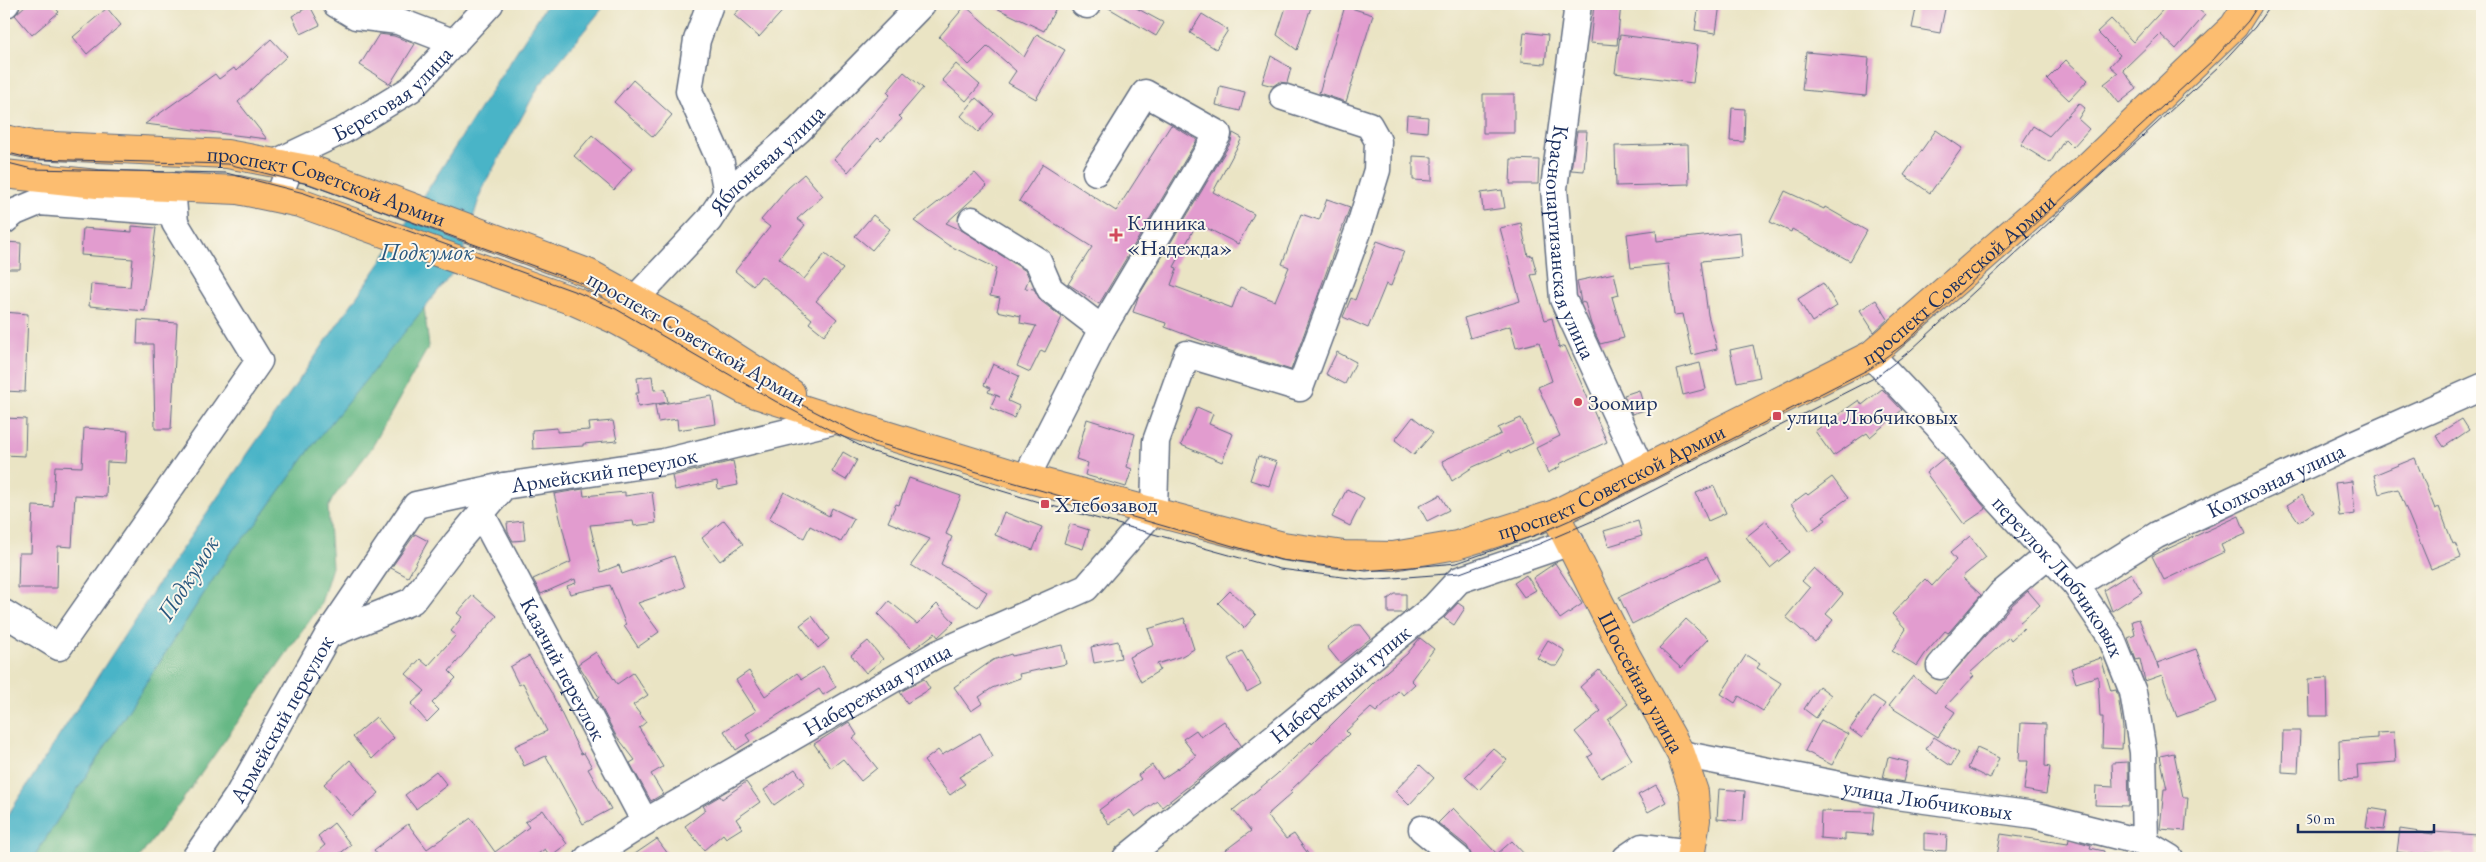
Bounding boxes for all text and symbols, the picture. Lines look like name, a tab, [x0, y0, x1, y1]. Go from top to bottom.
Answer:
street label: Береговая улица	[328, 40, 459, 148]
street label: Яблоневая улица	[702, 98, 831, 222]
street label: Краснопартизанская улица	[1539, 123, 1603, 364]
street label: проспект Советской Армии	[206, 139, 450, 234]
street label: проспект Советской Армии	[1857, 187, 2062, 372]
place label: Клиника «Надежда»	[1127, 208, 1232, 262]
marker: Клиника «Надежда»	[1109, 228, 1123, 242]
water label: Подкумок	[379, 236, 475, 267]
street label: проспект Советской Армии	[582, 264, 812, 413]
place label: Зоомир	[1588, 388, 1658, 417]
marker: Зоомир	[1572, 396, 1584, 408]
place label: улица Любчиковых	[1787, 402, 1959, 431]
marker: улица Любчиковых	[1771, 410, 1783, 422]
street label: проспект Советской Армии	[1494, 417, 1730, 546]
street label: Колхозная улица	[2202, 436, 2350, 525]
street label: Армейский переулок	[508, 440, 700, 500]
street label: переулок Любчиковых	[1986, 489, 2132, 662]
place label: Хлебозавод	[1054, 490, 1158, 519]
marker: Хлебозавод	[1039, 498, 1051, 510]
water label: Подкумок	[149, 529, 226, 627]
street label: Казачий переулок	[513, 592, 613, 746]
street label: Шоссейная улица	[1591, 606, 1692, 758]
street label: Набережный тупик	[1264, 618, 1417, 750]
street label: Армейский переулок	[222, 629, 340, 809]
street label: Набережная улица	[798, 635, 956, 743]
street label: улица Любчиковых	[1841, 772, 2015, 827]
scale bar	[2298, 802, 2435, 834]
text: 50 m	[2306, 809, 2335, 828]

